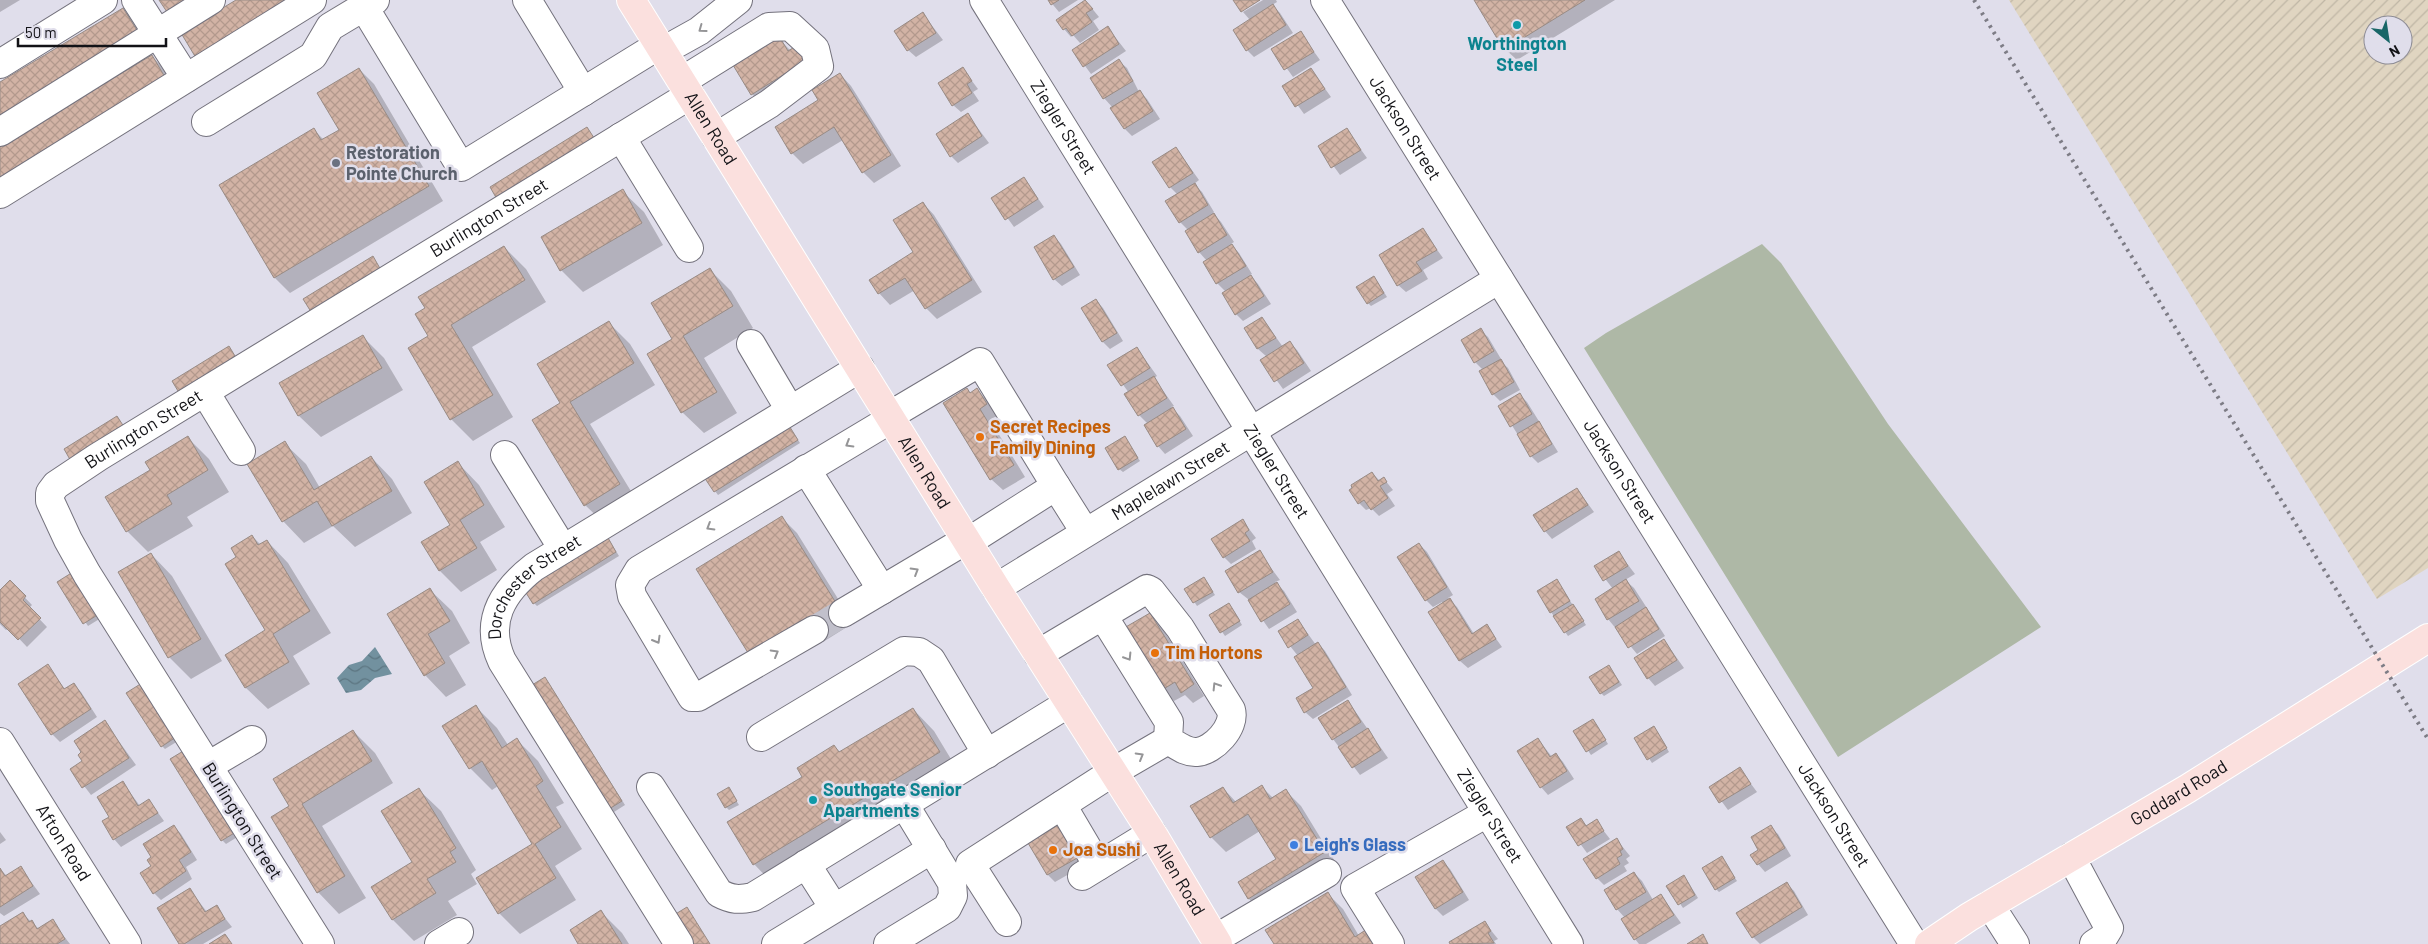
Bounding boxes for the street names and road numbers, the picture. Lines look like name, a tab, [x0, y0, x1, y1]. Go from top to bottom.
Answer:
street label: Jackson Street	[1365, 71, 1447, 184]
street label: Ziegler Street	[1026, 76, 1101, 178]
street label: Allen Road	[681, 87, 742, 168]
street label: Burlington Street	[426, 173, 551, 261]
street label: Burlington Street	[80, 384, 206, 473]
street label: Jackson Street	[1579, 415, 1661, 527]
street label: Ziegler Street	[1240, 420, 1315, 522]
street label: Allen Road	[894, 431, 956, 512]
street label: Maplelawn Street	[1107, 435, 1233, 524]
street label: Dorchester Street	[483, 529, 585, 640]
street label: Goddard Road	[2126, 755, 2231, 830]
street label: Burlington Street	[198, 758, 288, 883]
street label: Jackson Street	[1794, 759, 1875, 871]
street label: Ziegler Street	[1453, 764, 1528, 867]
street label: Afton Road	[32, 800, 96, 885]
street label: Allen Road	[1150, 838, 1211, 919]

